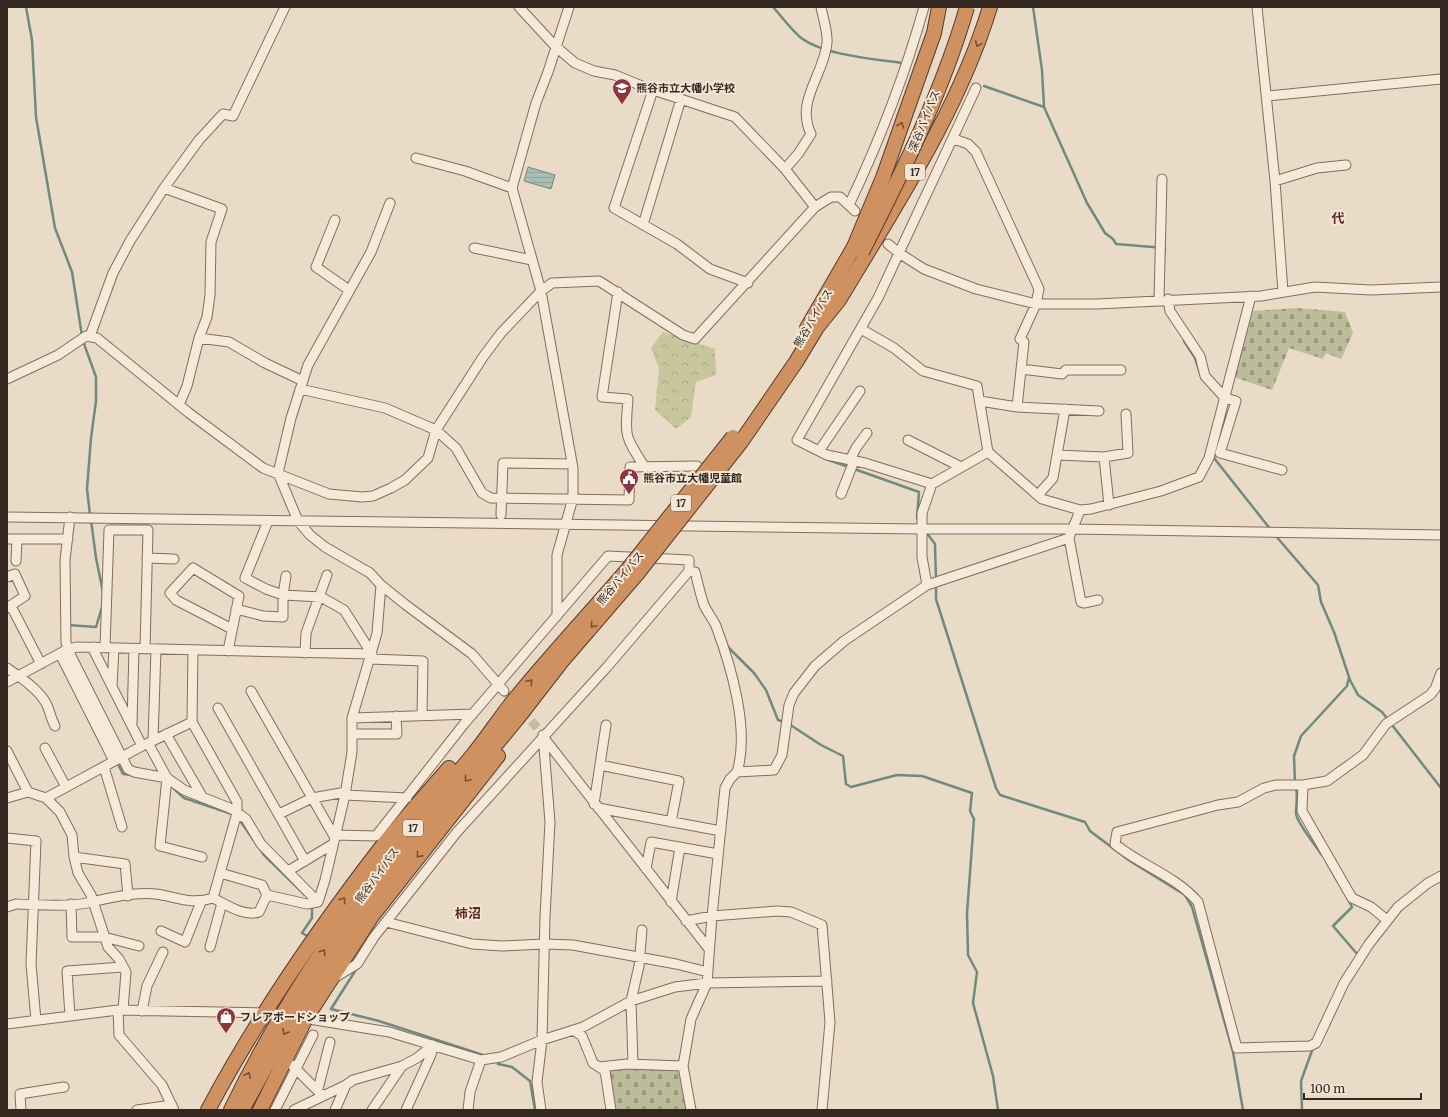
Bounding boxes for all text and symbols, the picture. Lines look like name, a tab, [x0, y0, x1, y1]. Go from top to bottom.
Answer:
one-way arrow	[975, 39, 983, 47]
school or university icon: 熊谷市立大幡小学校	[611, 77, 633, 105]
place label: 熊谷市立大幡小学校	[636, 81, 735, 95]
street label: 深谷バイパス	[905, 88, 943, 154]
one-way arrow	[897, 122, 905, 129]
road number: 17	[905, 164, 925, 180]
district label: 代	[1331, 210, 1345, 227]
street label: 熊谷バイパス	[790, 286, 836, 350]
public building icon: 熊谷市立大幡児童館	[618, 467, 640, 495]
place label: 熊谷市立大幡児童館	[643, 471, 742, 485]
road number: 17	[671, 495, 691, 511]
street label: 熊谷バイパス	[593, 548, 647, 608]
one-way arrow	[591, 620, 598, 627]
one-way arrow	[525, 679, 532, 687]
one-way arrow	[464, 775, 471, 782]
road number: 17	[403, 820, 423, 836]
street label: 熊谷バイパス	[352, 844, 402, 906]
one-way arrow	[417, 851, 424, 858]
one-way arrow	[338, 897, 346, 904]
district label: 柿沼	[455, 905, 481, 922]
one-way arrow	[318, 949, 326, 956]
shop icon: フレアボードショップ	[215, 1006, 237, 1034]
place label: フレアボードショップ	[240, 1010, 350, 1024]
one-way arrow	[282, 1028, 289, 1035]
one-way arrow	[244, 1072, 251, 1079]
scale bar	[1304, 1075, 1421, 1101]
text: 100 m	[1310, 1081, 1345, 1096]

